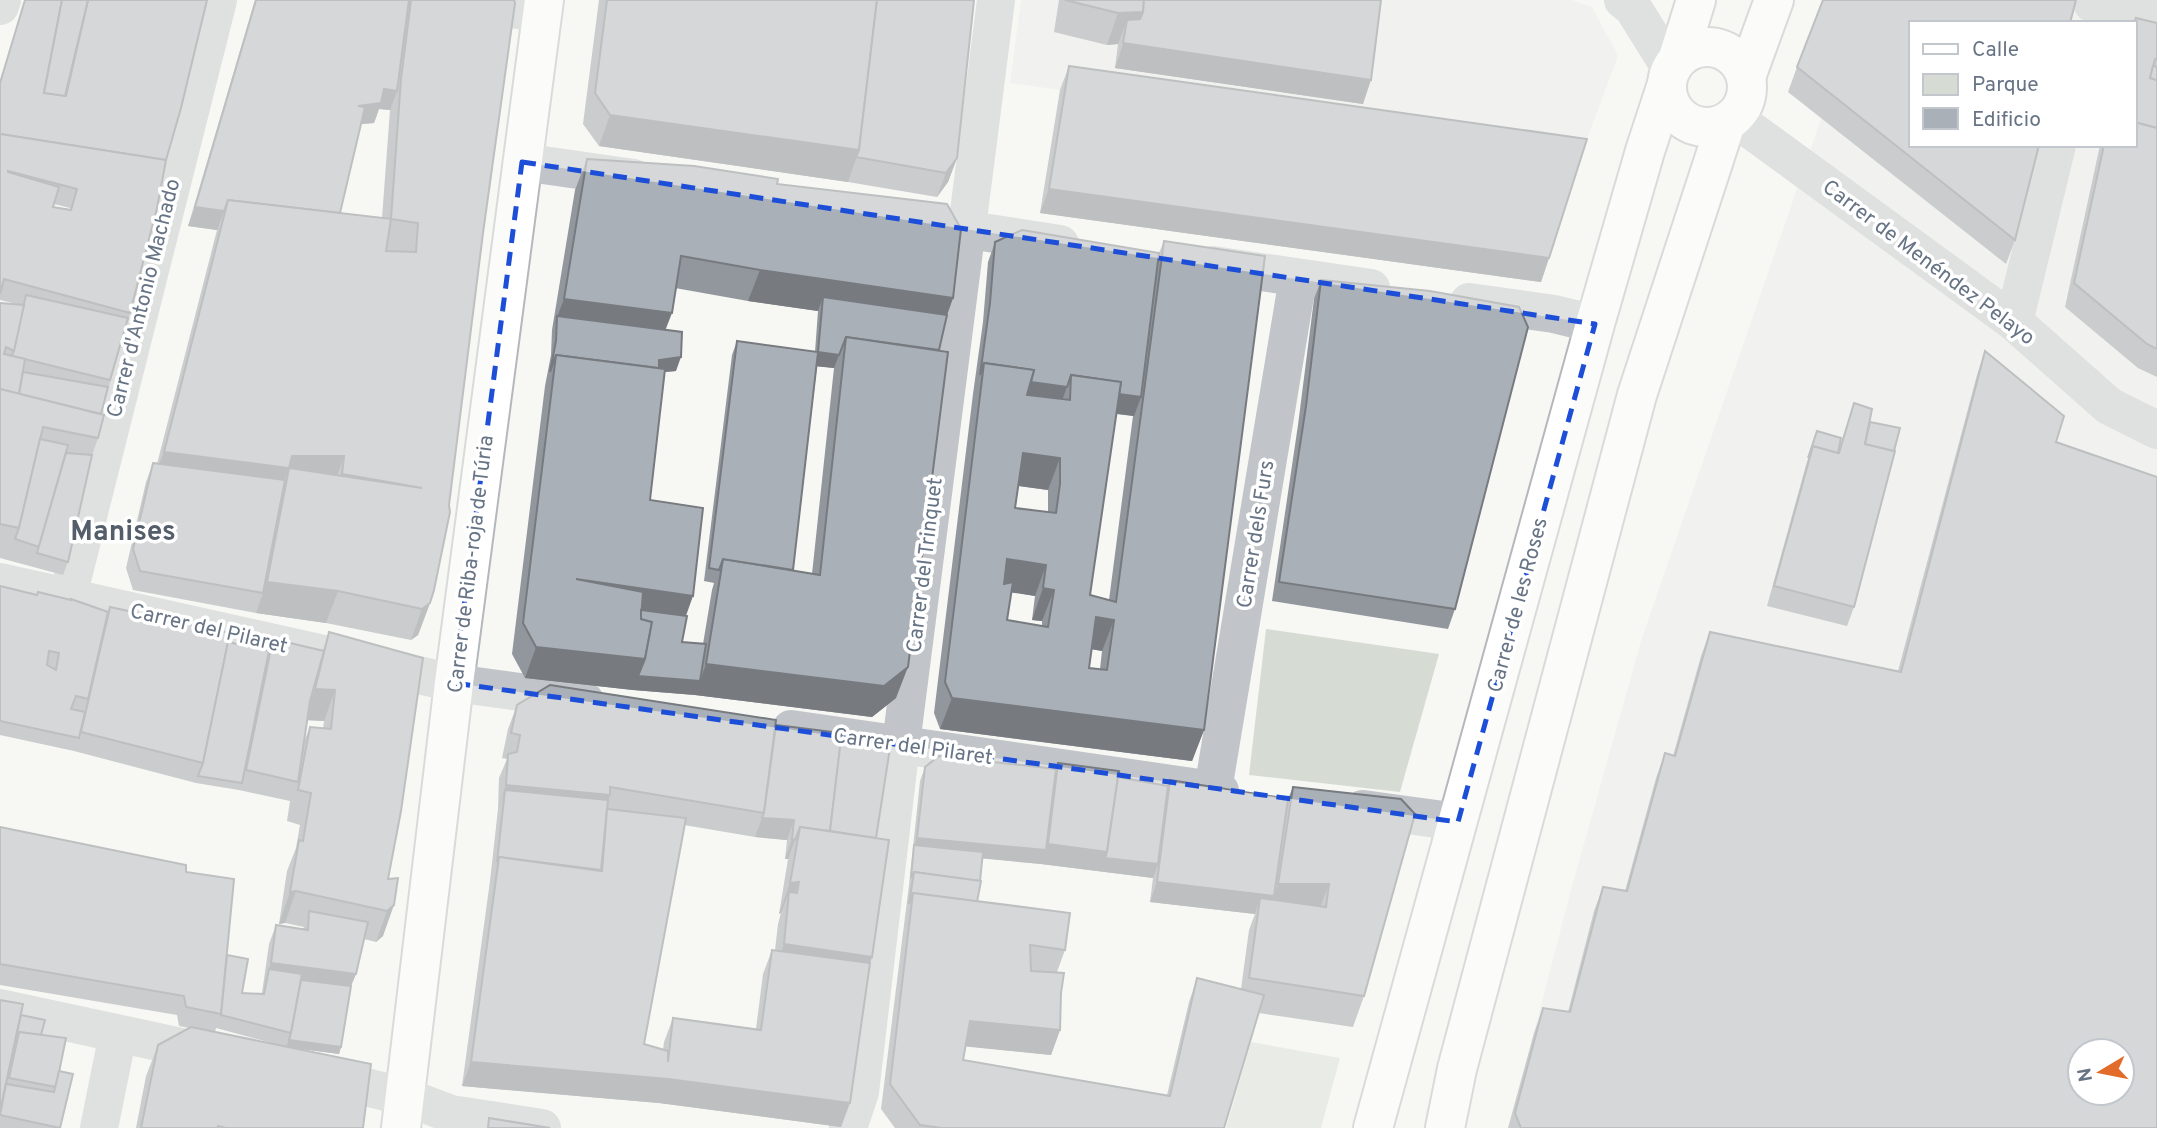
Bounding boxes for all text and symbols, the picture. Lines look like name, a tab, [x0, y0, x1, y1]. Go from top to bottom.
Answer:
legend	[1909, 21, 2136, 147]
text: Calle	[1972, 37, 2019, 64]
text: Parque	[1972, 72, 2039, 99]
text: Edificio	[1972, 107, 2041, 134]
street label: Carrer de Menéndez Pelayo	[1816, 174, 2040, 352]
street label: Carrer d'Antonio Machado	[102, 176, 187, 421]
street label: Carrer de Riba-roja de Túria	[442, 434, 501, 695]
street label: Carrer dels Furs	[1231, 458, 1282, 610]
street label: Carrer del Trinquet	[901, 476, 950, 654]
district label: Manises	[70, 515, 176, 551]
street label: Carrer de les Roses	[1482, 515, 1555, 696]
street label: Carrer del Pilaret	[127, 598, 290, 661]
street label: Carrer del Pilaret	[831, 723, 994, 772]
north arrow	[2066, 1037, 2136, 1107]
text: N	[2073, 1066, 2099, 1083]

